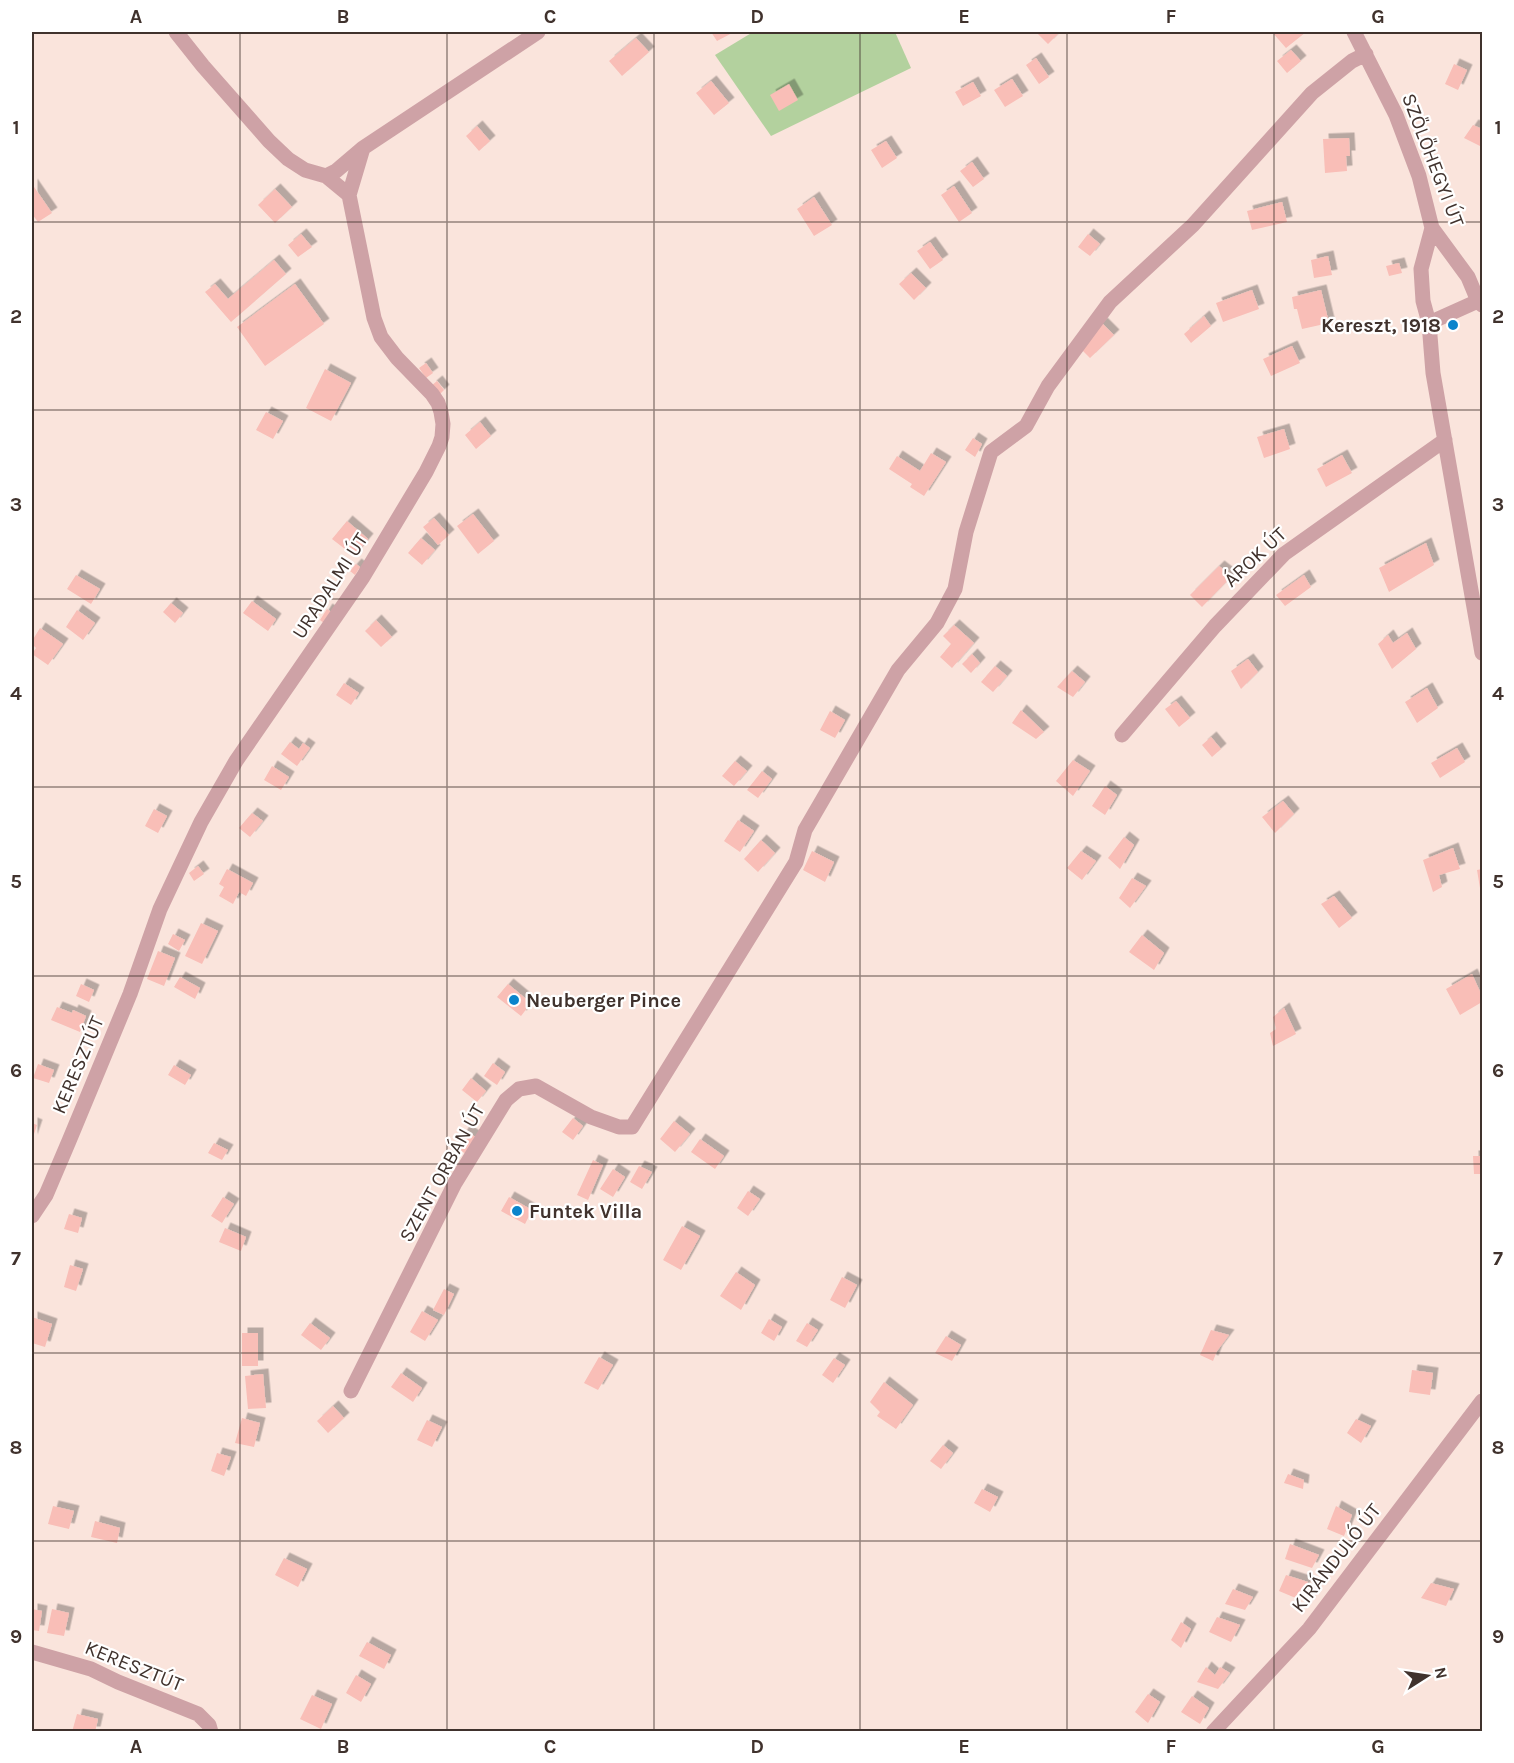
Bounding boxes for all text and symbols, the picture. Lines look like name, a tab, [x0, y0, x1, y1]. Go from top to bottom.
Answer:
text: A	[130, 5, 143, 28]
text: B	[337, 5, 349, 28]
text: C	[544, 5, 556, 28]
text: D	[750, 5, 764, 28]
text: E	[958, 5, 970, 28]
text: F	[1166, 5, 1177, 28]
text: G	[1371, 5, 1385, 28]
street label: SZŐLŐHEGYI ÚT	[1397, 90, 1470, 230]
text: 1	[12, 116, 20, 139]
text: 1	[1494, 116, 1502, 139]
text: 2	[10, 305, 22, 328]
text: 2	[1492, 305, 1504, 328]
place label: Kereszt, 1918	[1321, 314, 1441, 337]
marker: Kereszt, 1918	[1446, 318, 1460, 332]
text: 3	[10, 493, 22, 516]
text: 3	[1492, 493, 1504, 516]
street label: ÁROK ÚT	[1218, 522, 1291, 592]
street label: URADALMI ÚT	[287, 528, 373, 643]
text: 4	[10, 682, 22, 705]
text: 4	[1492, 682, 1504, 705]
text: 5	[10, 870, 22, 893]
text: 5	[1492, 870, 1504, 893]
place label: Neuberger Pince	[526, 989, 681, 1012]
marker: Neuberger Pince	[507, 993, 521, 1007]
street label: KERESZTÚT	[46, 1012, 109, 1117]
text: 6	[10, 1059, 22, 1082]
text: 6	[1492, 1059, 1504, 1082]
street label: SZENT ORBÁN ÚT	[394, 1100, 489, 1246]
place label: Funtek Villa	[529, 1200, 642, 1223]
marker: Funtek Villa	[510, 1204, 524, 1218]
text: 7	[11, 1247, 21, 1270]
text: 7	[1493, 1247, 1503, 1270]
text: 8	[10, 1436, 22, 1459]
text: 8	[1492, 1436, 1504, 1459]
street label: KIRÁNDULÓ ÚT	[1286, 1498, 1386, 1617]
text: 9	[10, 1625, 22, 1648]
text: 9	[1492, 1625, 1504, 1648]
street label: KERESZTÚT	[82, 1635, 187, 1696]
north arrow	[1397, 1646, 1457, 1706]
text: N	[1431, 1665, 1452, 1681]
text: A	[130, 1735, 143, 1758]
text: B	[337, 1735, 349, 1758]
text: C	[544, 1735, 556, 1758]
text: D	[750, 1735, 764, 1758]
text: E	[958, 1735, 970, 1758]
text: F	[1166, 1735, 1177, 1758]
text: G	[1371, 1735, 1385, 1758]

